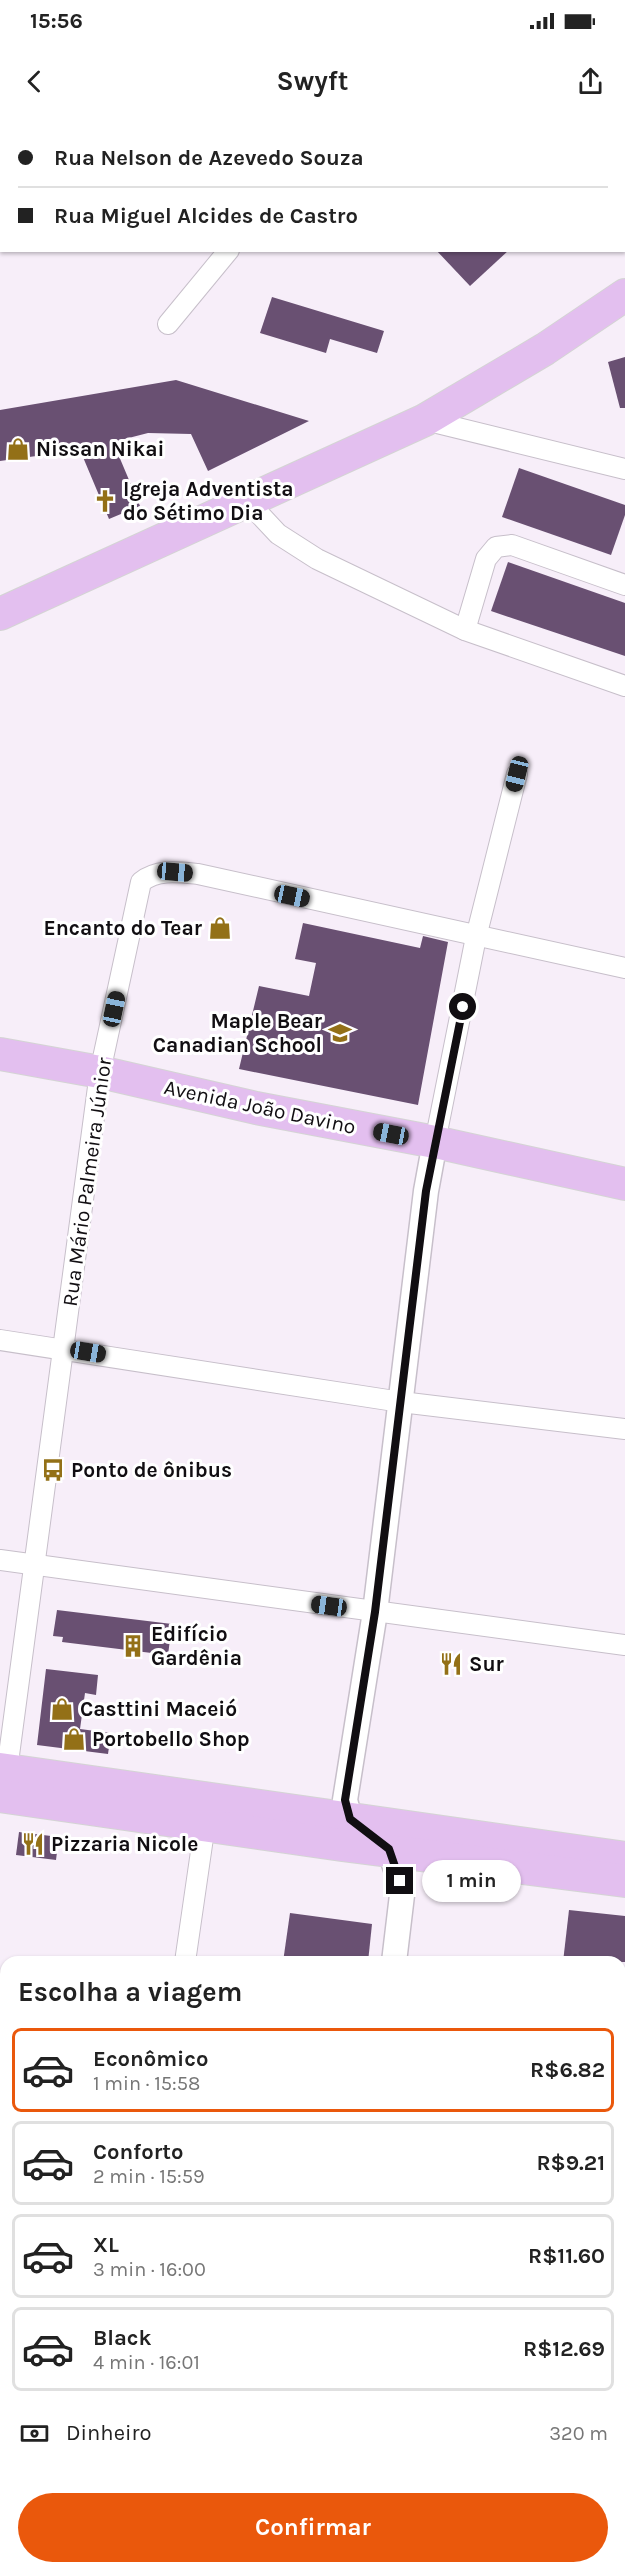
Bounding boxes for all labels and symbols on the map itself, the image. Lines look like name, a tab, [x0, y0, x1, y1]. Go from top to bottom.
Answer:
shop icon: Nissan Nikai	[5, 436, 31, 462]
place label: Nissan Nikai	[36, 437, 164, 461]
place label: Igreja Adventista do Sétimo Dia	[123, 477, 294, 525]
church icon: Igreja Adventista do Sétimo Dia	[92, 488, 118, 514]
car	[504, 754, 530, 794]
car	[156, 861, 194, 883]
car	[273, 883, 311, 909]
shop icon: Encanto do Tear	[207, 915, 233, 941]
place label: Encanto do Tear	[43, 916, 203, 940]
car	[101, 990, 127, 1028]
route start	[449, 993, 476, 1020]
place label: Maple Bear Canadian School	[153, 1009, 323, 1057]
school or university icon: Maple Bear Canadian School	[327, 1020, 353, 1046]
street label: Rua Mário Palmeira Júnior	[58, 1056, 116, 1308]
street label: Avenida João Davino	[162, 1075, 358, 1139]
car	[372, 1122, 410, 1146]
car	[69, 1340, 107, 1364]
bus stop icon: Ponto de ônibus	[40, 1457, 66, 1483]
place label: Ponto de ônibus	[71, 1458, 232, 1482]
car	[310, 1595, 348, 1617]
place label: Edifício Gardênia	[151, 1622, 242, 1670]
building icon: Edifício Gardênia	[120, 1633, 146, 1659]
restaurant icon: Sur	[438, 1651, 464, 1677]
place label: Sur	[469, 1652, 505, 1676]
shop icon: Casttini Maceió	[49, 1696, 75, 1722]
place label: Casttini Maceió	[80, 1697, 237, 1721]
shop icon: Portobello Shop	[61, 1726, 87, 1752]
place label: Portobello Shop	[92, 1727, 250, 1751]
restaurant icon: Pizzaria Nicole	[20, 1831, 46, 1857]
place label: Pizzaria Nicole	[51, 1832, 198, 1856]
callout: 1 min	[421, 1860, 520, 1902]
route end	[386, 1867, 413, 1894]

